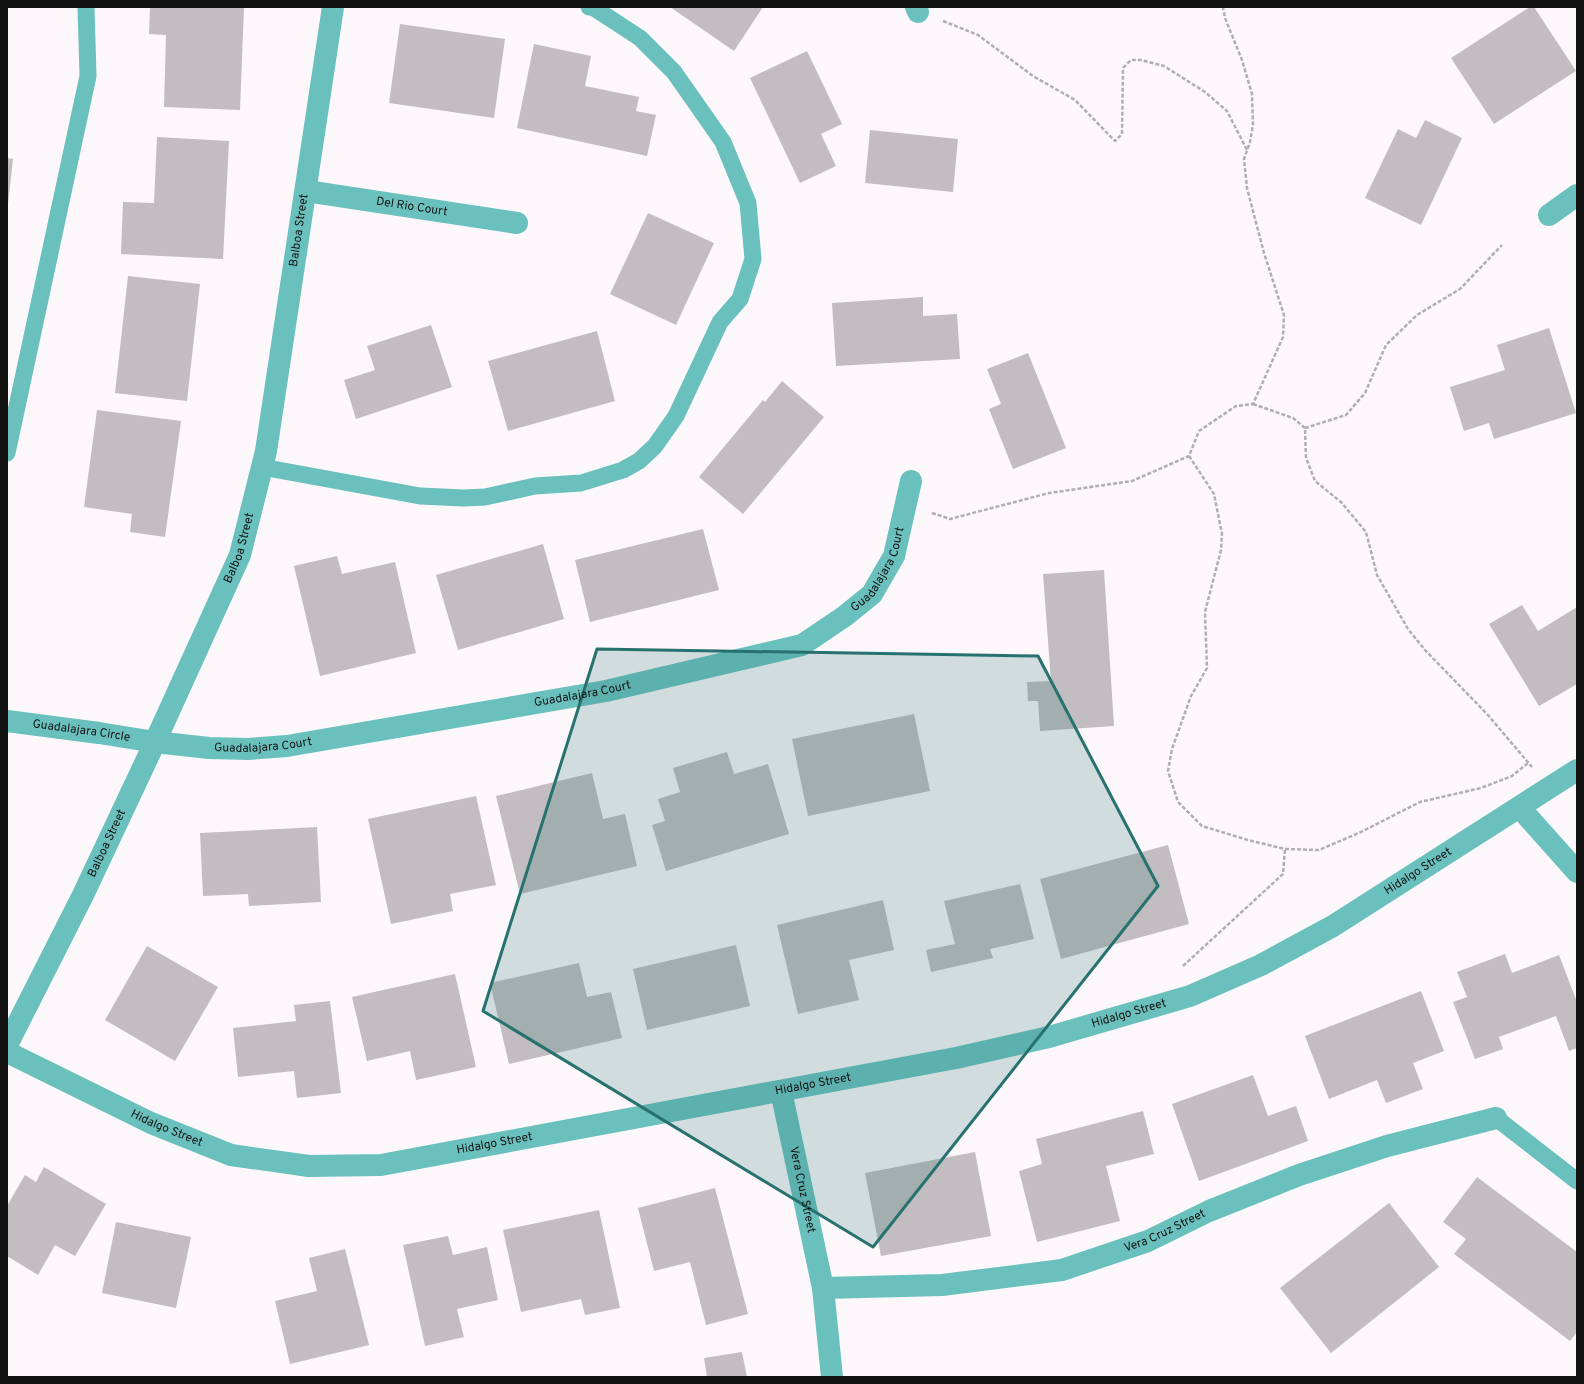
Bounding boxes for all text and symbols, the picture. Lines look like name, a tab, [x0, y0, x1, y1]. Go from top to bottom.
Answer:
street label: Balboa Street	[286, 193, 313, 268]
street label: Del Rio Court	[375, 194, 449, 220]
street label: Balboa Street	[220, 511, 258, 586]
street label: Guadalajara Court	[848, 525, 908, 616]
street label: Guadalajara Court	[533, 677, 633, 711]
street label: Guadalajara Circle	[32, 716, 131, 746]
street label: Guadalajara Court	[214, 734, 313, 757]
street label: Balboa Street	[84, 807, 130, 880]
street label: Hidalgo Street	[1381, 844, 1455, 899]
street label: Hidalgo Street	[1090, 995, 1168, 1032]
street label: Hidalgo Street	[774, 1070, 852, 1100]
street label: Hidalgo Street	[128, 1106, 205, 1151]
street label: Hidalgo Street	[455, 1129, 534, 1159]
street label: Vera Cruz Street	[785, 1145, 819, 1234]
street label: Vera Cruz Street	[1122, 1206, 1208, 1256]

